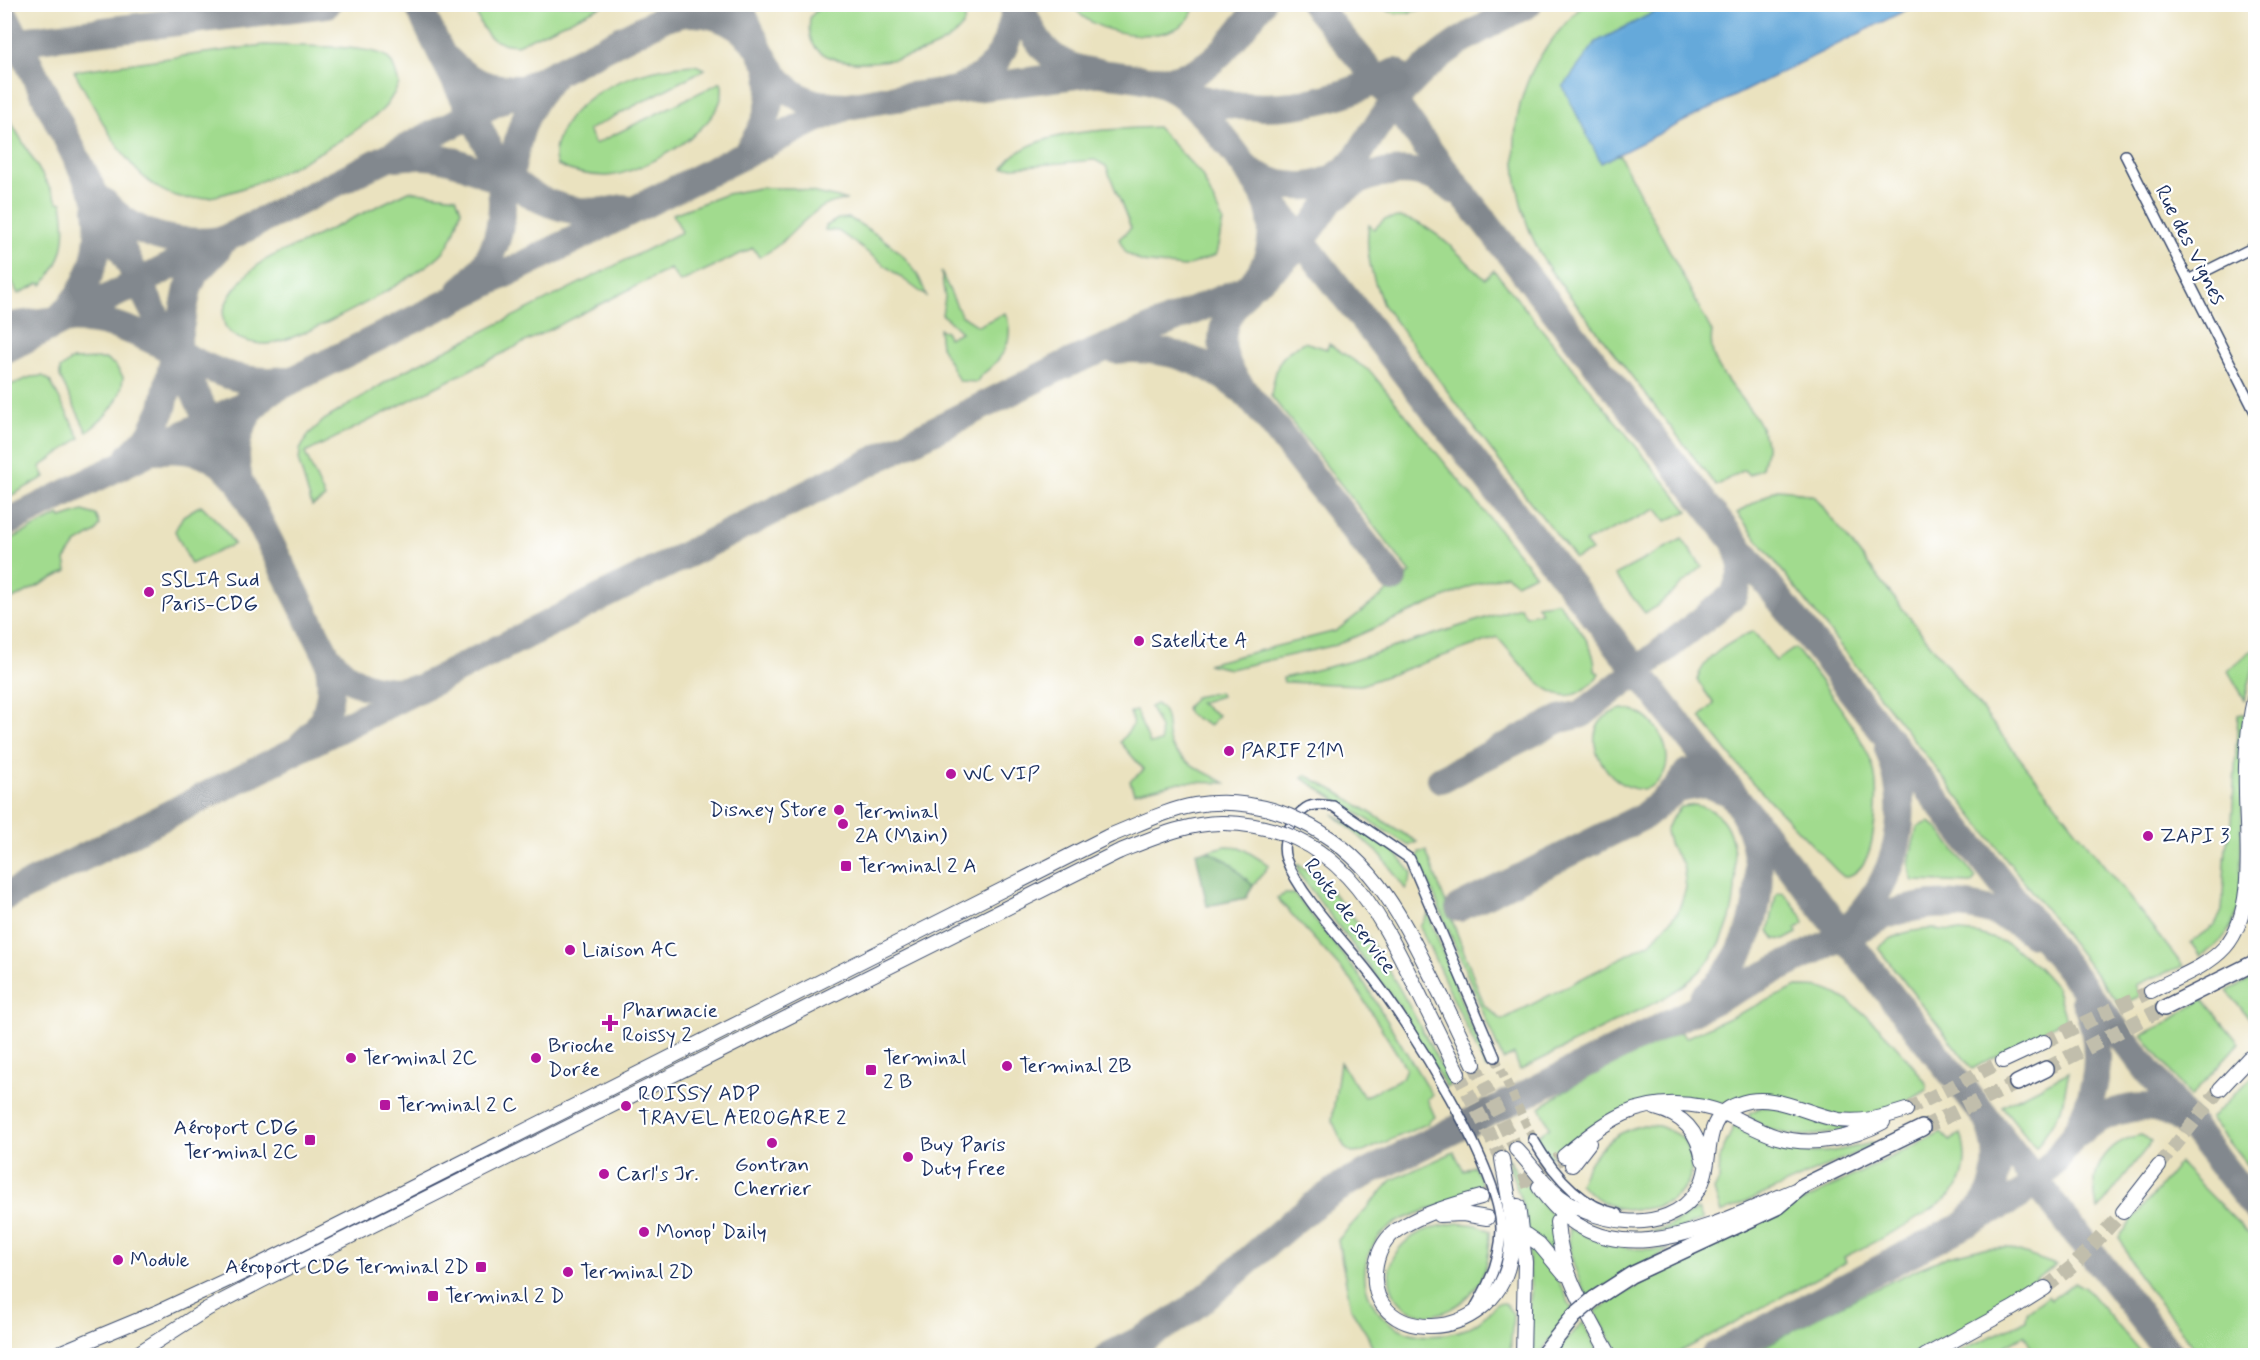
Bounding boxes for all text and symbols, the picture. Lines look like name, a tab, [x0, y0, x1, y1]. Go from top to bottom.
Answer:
street label: Rue des Vignes	[2148, 180, 2232, 310]
place label: SSLIA Sud Paris-CDG	[161, 566, 260, 618]
marker: SSLIA Sud Paris-CDG	[142, 585, 156, 599]
place label: Satellite A	[1151, 627, 1248, 655]
marker: Satellite A	[1132, 634, 1146, 648]
place label: PARIF 21M	[1241, 737, 1344, 765]
marker: PARIF 21M	[1222, 744, 1236, 758]
place label: WC VIP	[963, 760, 1040, 788]
marker: WC VIP	[944, 767, 958, 781]
place label: Disney Store	[709, 796, 827, 824]
place label: Terminal 2A (Main)	[855, 798, 948, 850]
marker: Disney Store	[832, 803, 846, 817]
marker: Terminal 2A (Main)	[836, 817, 850, 831]
place label: ZAPI 3	[2160, 822, 2230, 850]
marker: ZAPI 3	[2141, 829, 2155, 843]
place label: Terminal 2 A	[858, 852, 977, 880]
street label: Route de service	[1297, 852, 1403, 980]
marker: Terminal 2 A	[839, 859, 853, 873]
place label: Liaison AC	[582, 936, 678, 964]
marker: Liaison AC	[563, 943, 577, 957]
place label: Pharmacie Roissy 2	[622, 997, 718, 1049]
marker: Pharmacie Roissy 2	[603, 1016, 617, 1030]
place label: Brioche Dorée	[548, 1032, 614, 1084]
place label: Terminal 2C	[363, 1044, 477, 1072]
place label: Terminal 2 B	[883, 1044, 966, 1096]
marker: Terminal 2C	[344, 1051, 358, 1065]
marker: Brioche Dorée	[529, 1051, 543, 1065]
place label: Terminal 2B	[1019, 1052, 1132, 1080]
marker: Terminal 2B	[1000, 1059, 1014, 1073]
marker: Terminal 2 B	[864, 1063, 878, 1077]
place label: ROISSY ADP TRAVEL AEROGARE 2	[638, 1080, 846, 1132]
place label: Terminal 2 C	[397, 1091, 517, 1119]
marker: Terminal 2 C	[378, 1098, 392, 1112]
marker: ROISSY ADP TRAVEL AEROGARE 2	[619, 1099, 633, 1113]
place label: Aéroport CDG Terminal 2C	[173, 1114, 298, 1166]
place label: Buy Paris Duty Free	[920, 1131, 1006, 1183]
marker: Aéroport CDG Terminal 2C	[303, 1133, 317, 1147]
marker: Gontran Cherrier	[765, 1136, 779, 1150]
marker: Buy Paris Duty Free	[901, 1150, 915, 1164]
place label: Gontran Cherrier	[733, 1151, 811, 1203]
place label: Carl's Jr.	[616, 1160, 699, 1188]
marker: Carl's Jr.	[597, 1167, 611, 1181]
place label: Monop' Daily	[656, 1218, 767, 1246]
marker: Monop' Daily	[637, 1225, 651, 1239]
place label: Module	[130, 1246, 189, 1274]
marker: Module	[111, 1253, 125, 1267]
place label: Aéroport CDG Terminal 2D	[225, 1253, 469, 1281]
place label: Terminal 2D	[580, 1258, 694, 1286]
marker: Aéroport CDG Terminal 2D	[474, 1260, 488, 1274]
marker: Terminal 2D	[561, 1265, 575, 1279]
place label: Terminal 2 D	[445, 1282, 564, 1310]
marker: Terminal 2 D	[426, 1289, 440, 1303]

